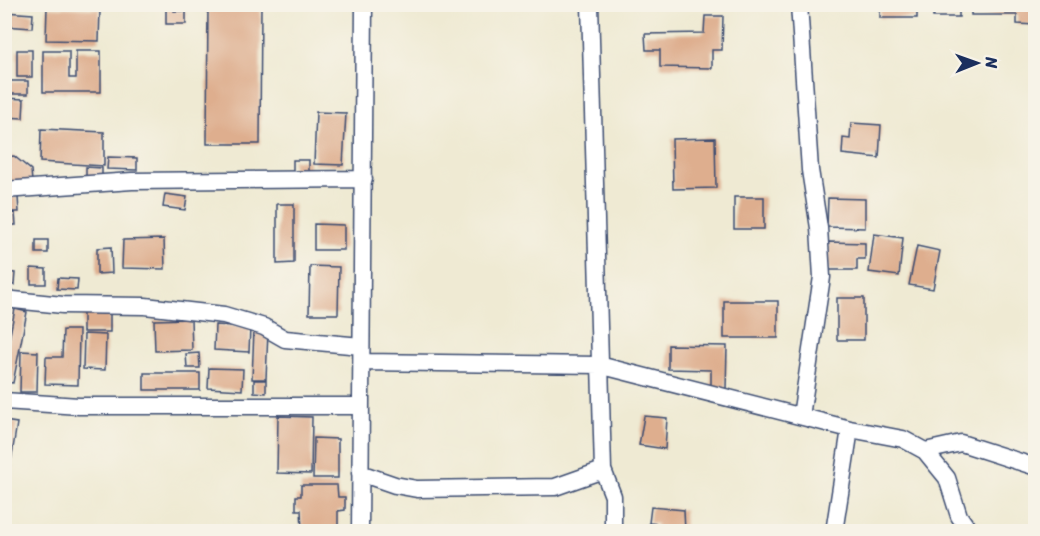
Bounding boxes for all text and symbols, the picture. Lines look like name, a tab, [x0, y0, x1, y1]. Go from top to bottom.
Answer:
north arrow	[947, 33, 1007, 93]
text: N	[977, 56, 1006, 69]

